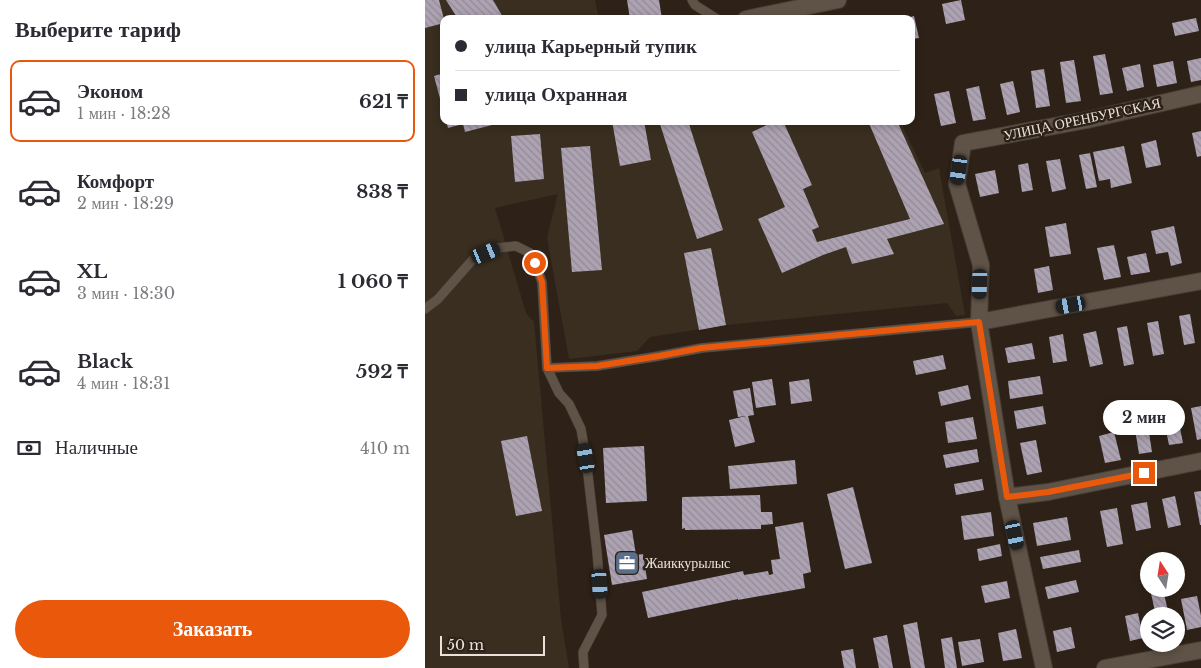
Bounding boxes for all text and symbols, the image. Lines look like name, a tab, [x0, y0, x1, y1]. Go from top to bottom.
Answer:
text: Выберите тариф	[15, 16, 181, 43]
text: улица Карьерный тупик	[485, 35, 697, 58]
icon: car	[17, 79, 62, 124]
text: Эконом	[77, 80, 143, 103]
text: улица Охранная	[485, 83, 627, 106]
text: 621 ₸	[359, 90, 408, 113]
street label: УЛИЦА ОРЕНБУРГСКАЯ	[1002, 94, 1162, 144]
text: 1 мин · 18:28	[77, 103, 171, 123]
car	[949, 154, 968, 186]
icon: car	[17, 169, 62, 214]
text: Комфорт	[77, 170, 154, 193]
text: 838 ₸	[356, 180, 408, 203]
text: 2 мин · 18:29	[77, 193, 174, 213]
car	[469, 240, 502, 266]
route start	[524, 252, 546, 274]
icon: car	[17, 259, 62, 304]
text: XL	[77, 260, 107, 283]
car	[971, 269, 988, 299]
text: 1 060 ₸	[338, 270, 408, 293]
text: 3 мин · 18:30	[77, 283, 175, 303]
car	[1054, 295, 1087, 315]
icon: car	[17, 349, 62, 394]
text: Black	[77, 350, 133, 373]
text: 592 ₸	[356, 360, 408, 383]
text: 4 мин · 18:31	[77, 373, 170, 393]
callout: 2 мин	[1103, 400, 1185, 436]
text: 2 мин	[1122, 407, 1166, 427]
icon: cash	[15, 434, 43, 462]
text: Наличные	[55, 436, 138, 459]
text: 410 m	[360, 438, 410, 458]
car	[576, 442, 595, 474]
route end	[1133, 462, 1155, 484]
car	[1004, 519, 1025, 551]
office icon: Жаиккурылыс	[614, 550, 640, 576]
north arrow	[1140, 552, 1185, 598]
map controls	[1140, 552, 1185, 652]
place label: Жаиккурылыс	[645, 554, 730, 572]
car	[591, 569, 608, 599]
button: Заказать	[15, 600, 410, 658]
button: layers	[1140, 607, 1185, 652]
scale bar	[440, 633, 545, 656]
text: 50 m	[447, 636, 484, 654]

